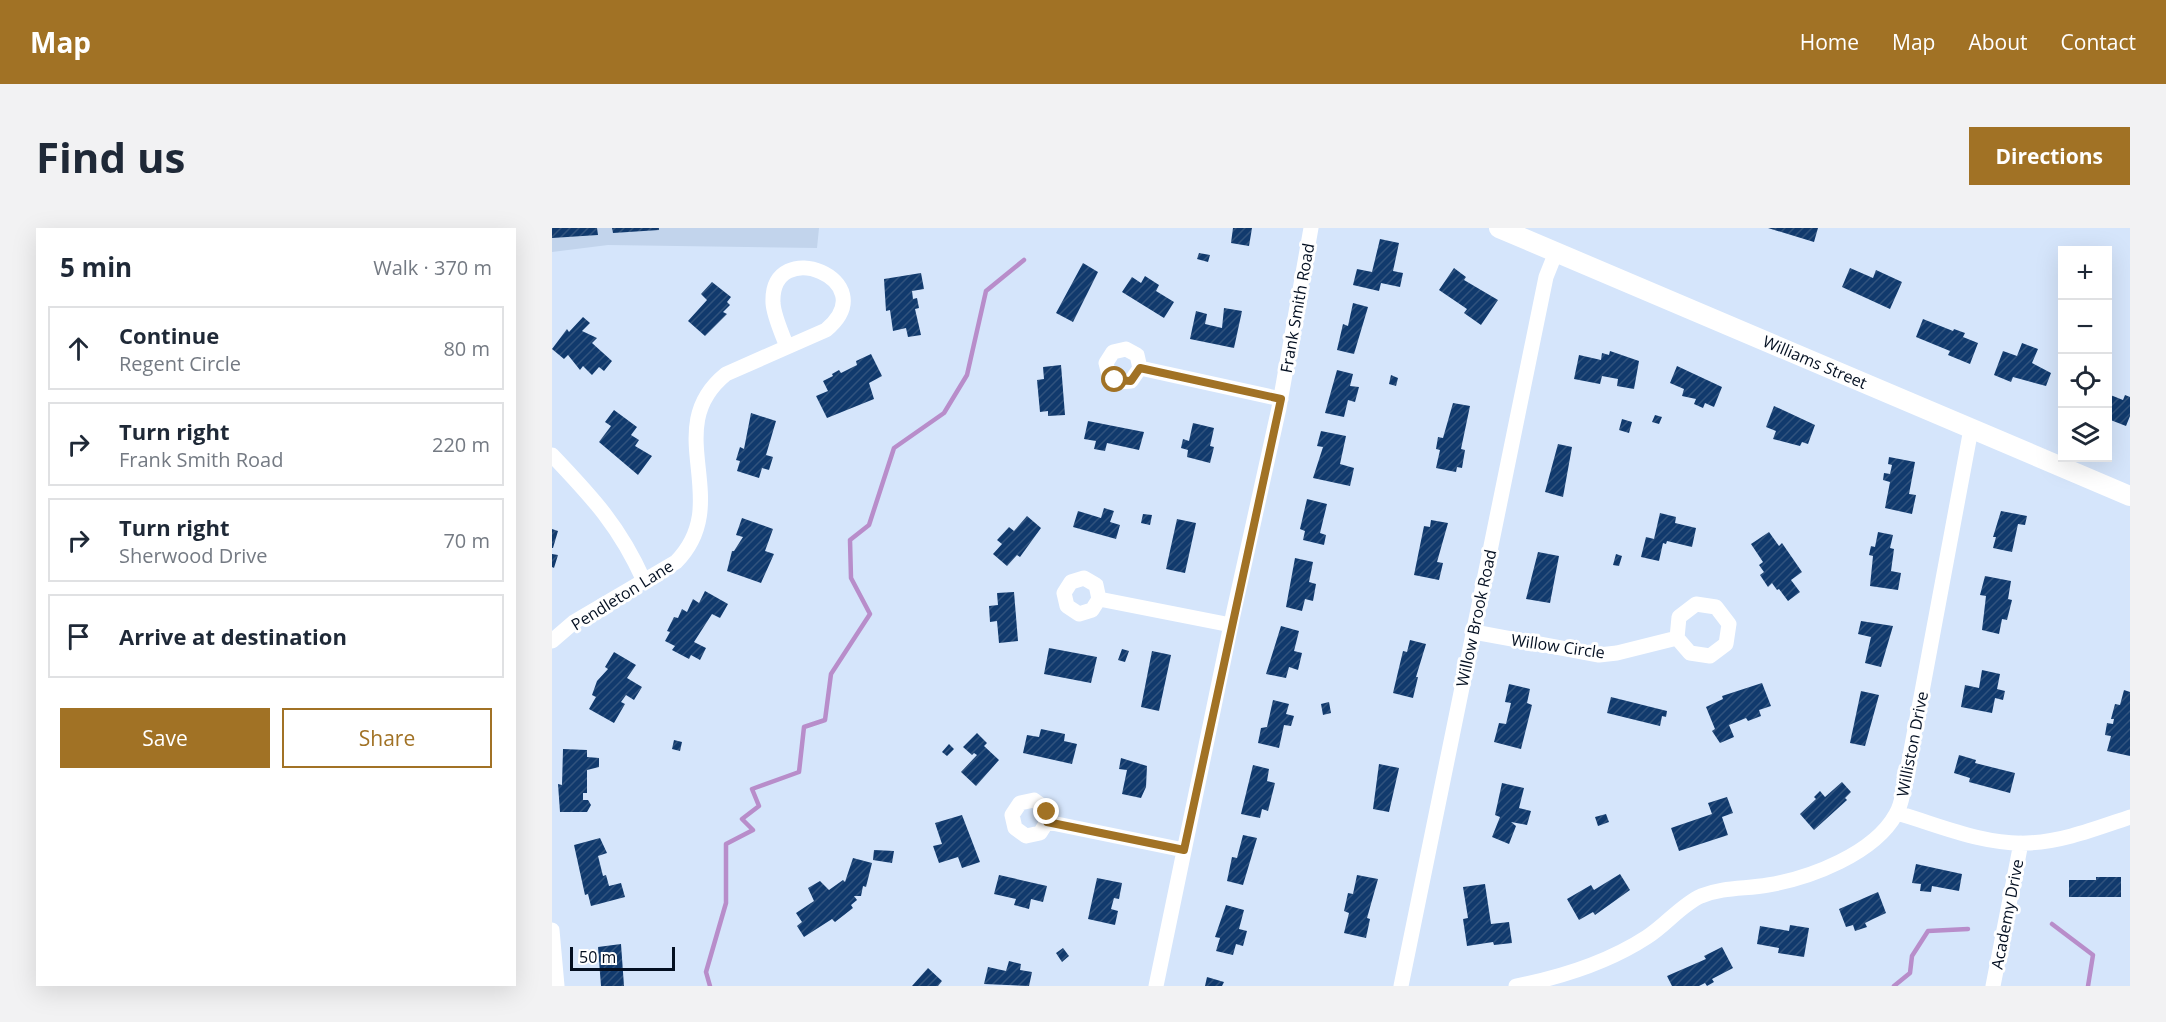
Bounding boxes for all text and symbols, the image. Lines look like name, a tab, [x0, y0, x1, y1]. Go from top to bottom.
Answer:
text: Map	[30, 23, 91, 61]
text: Home	[1800, 28, 1859, 56]
text: Map	[1892, 28, 1935, 56]
text: About	[1968, 28, 2028, 56]
text: Contact	[2061, 28, 2136, 56]
button: Directions	[1969, 127, 2130, 185]
text: Find us	[36, 128, 185, 185]
street label: Frank Smith Road	[1275, 241, 1319, 375]
map controls	[2058, 246, 2112, 462]
button: +	[2058, 246, 2112, 300]
text: 5 min	[60, 249, 132, 285]
text: Walk · 370 m	[373, 254, 492, 281]
button: −	[2058, 300, 2112, 354]
text: Continue	[119, 320, 219, 350]
street label: Williams Street	[1760, 330, 1871, 394]
icon: ahead	[62, 332, 95, 365]
text: 80 m	[443, 335, 490, 362]
text: Regent Circle	[119, 350, 241, 377]
button: locate	[2058, 354, 2112, 408]
route start	[1101, 366, 1127, 392]
button: layers	[2058, 408, 2112, 462]
text: Turn right	[119, 416, 230, 446]
icon: right	[62, 428, 95, 461]
text: 220 m	[432, 431, 490, 458]
text: Frank Smith Road	[119, 446, 283, 473]
text: Turn right	[119, 512, 230, 542]
icon: right	[62, 524, 95, 557]
text: 70 m	[443, 527, 490, 554]
text: Sherwood Drive	[119, 542, 268, 569]
street label: Willow Brook Road	[1451, 547, 1501, 689]
street label: Pendleton Lane	[567, 555, 677, 635]
icon: arrive	[62, 620, 95, 653]
text: Arrive at destination	[119, 621, 347, 651]
street label: Willow Circle	[1510, 629, 1606, 663]
street label: Williston Drive	[1891, 689, 1933, 799]
button: Save	[60, 708, 270, 768]
button: Share	[282, 708, 492, 768]
route end	[1033, 798, 1059, 824]
street label: Academy Drive	[1986, 857, 2028, 971]
scale bar	[570, 944, 675, 972]
text: 50 m	[579, 946, 616, 968]

